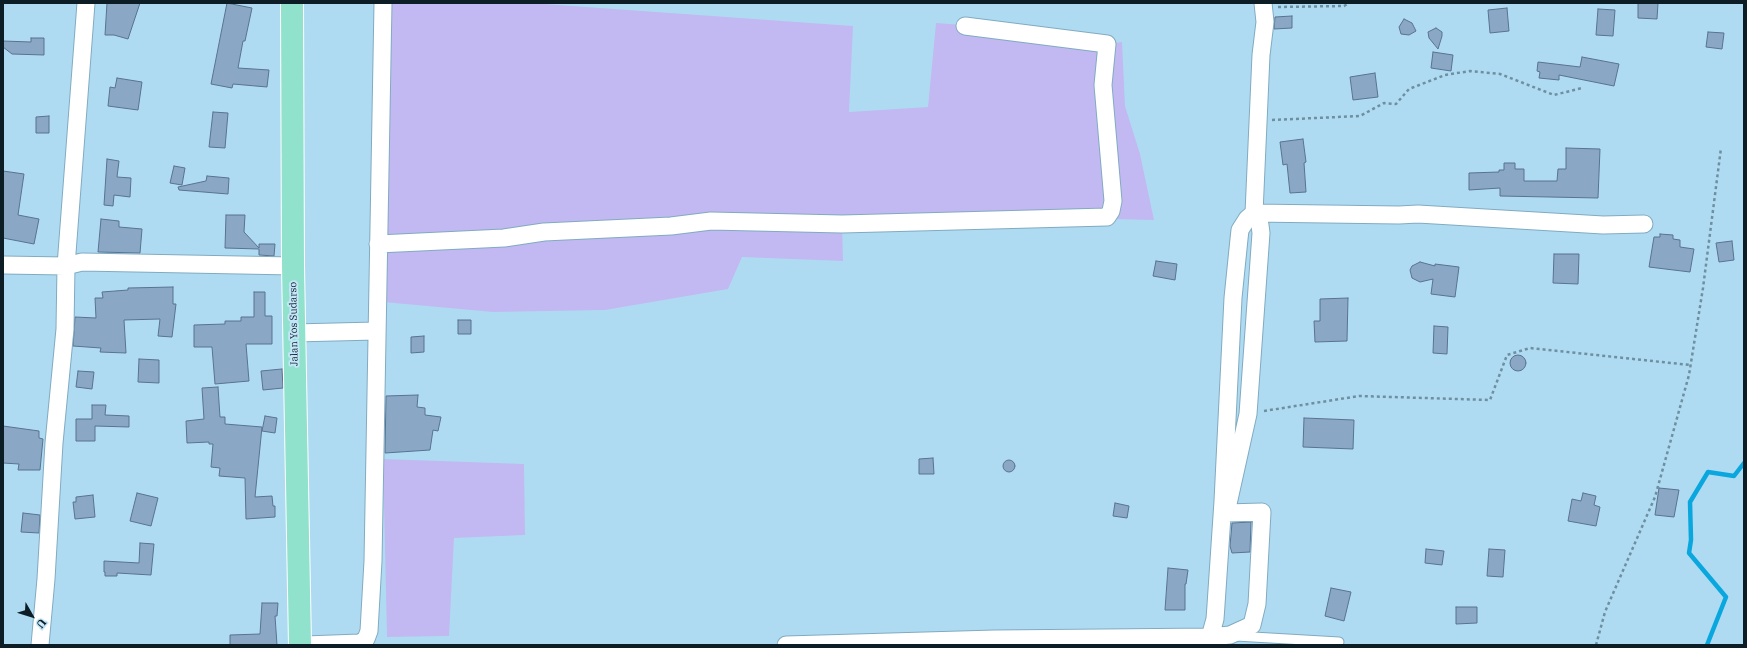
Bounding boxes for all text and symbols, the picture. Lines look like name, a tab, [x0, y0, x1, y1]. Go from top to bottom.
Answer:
street label: Jalan Yos Sudarso	[287, 282, 301, 366]
north arrow	[12, 596, 52, 636]
text: U	[33, 616, 49, 631]

